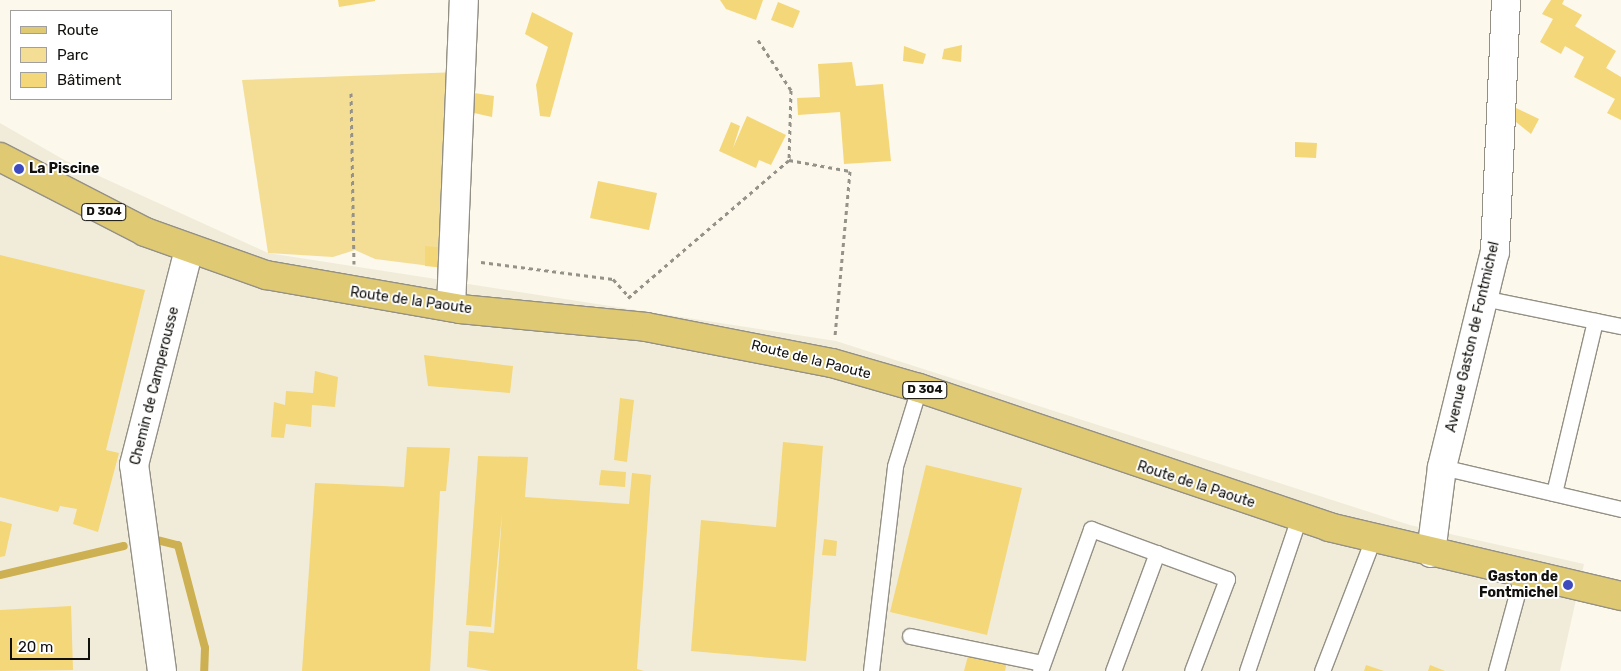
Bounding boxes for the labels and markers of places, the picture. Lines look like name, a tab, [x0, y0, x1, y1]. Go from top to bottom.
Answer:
place label: La Piscine	[29, 161, 99, 177]
marker: La Piscine	[13, 163, 25, 175]
place label: Gaston de Fontmichel	[1479, 569, 1558, 602]
marker: Gaston de Fontmichel	[1562, 579, 1574, 591]

